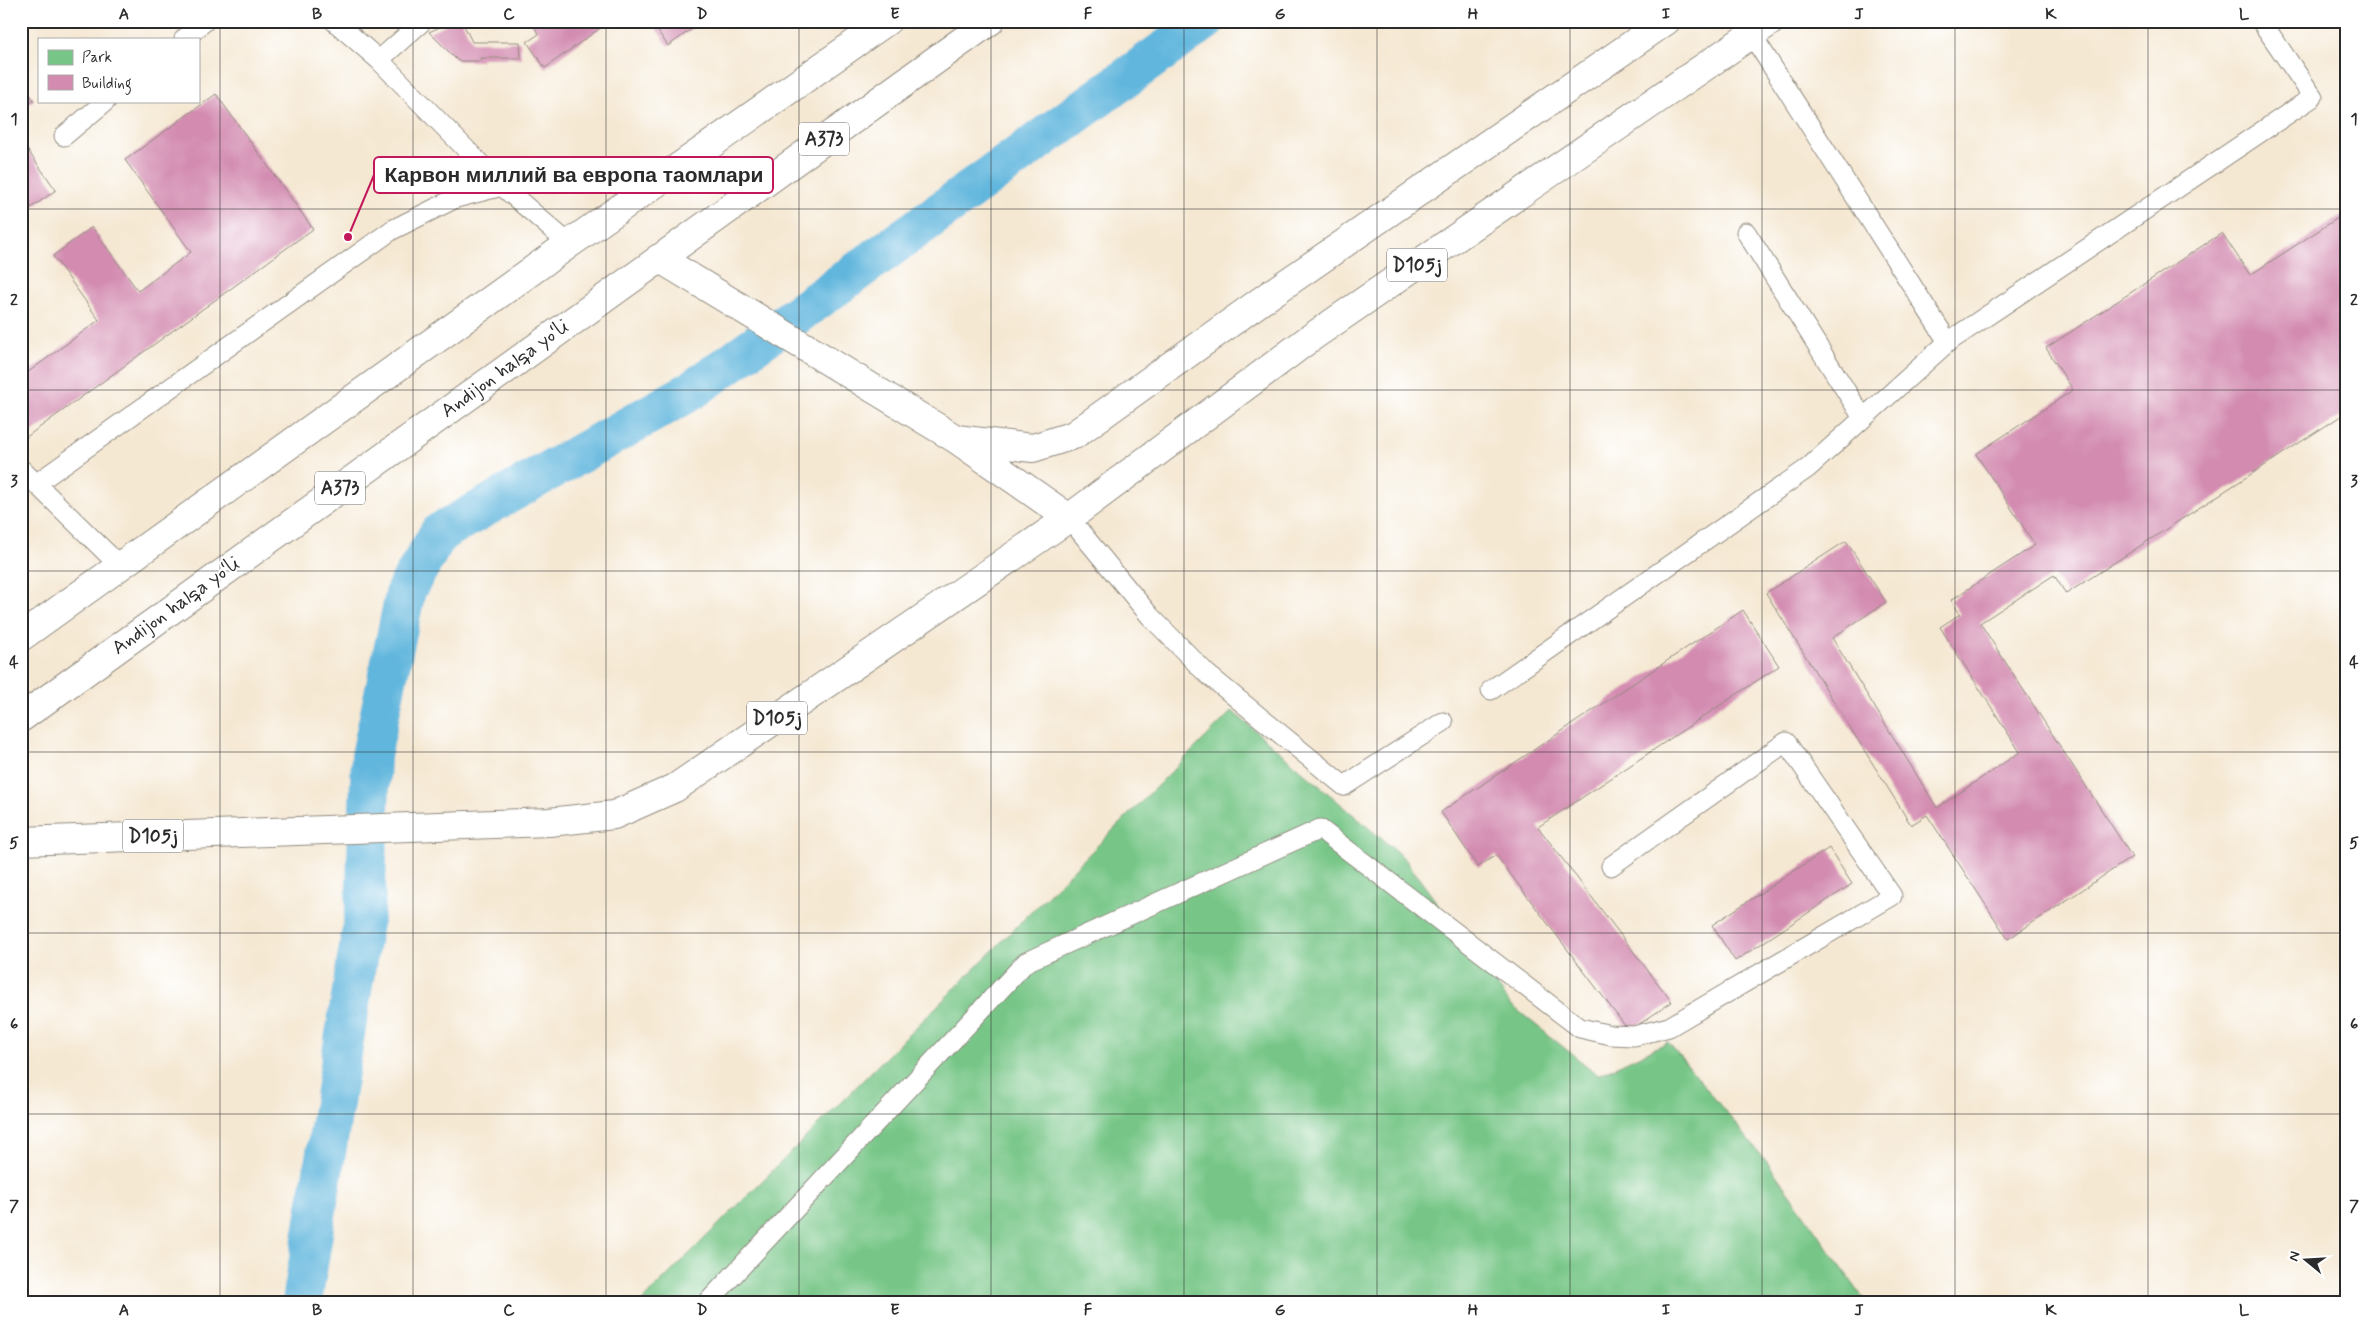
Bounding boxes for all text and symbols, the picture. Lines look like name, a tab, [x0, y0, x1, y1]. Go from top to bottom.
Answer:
text: A	[119, 4, 129, 25]
text: B	[312, 4, 322, 25]
text: C	[503, 4, 515, 25]
text: D	[696, 4, 708, 25]
text: E	[890, 4, 900, 25]
text: F	[1084, 4, 1093, 25]
text: G	[1275, 4, 1286, 25]
text: H	[1468, 4, 1479, 25]
text: I	[1662, 4, 1671, 25]
text: J	[1854, 4, 1864, 25]
text: K	[2045, 4, 2057, 25]
text: L	[2239, 4, 2250, 25]
legend	[38, 38, 200, 102]
text: Park	[82, 48, 112, 68]
text: Building	[82, 74, 132, 95]
text: 1	[10, 109, 18, 130]
text: 1	[2350, 109, 2358, 130]
road number: A373	[799, 122, 849, 156]
callout: Карвон миллий ва европа таомлари	[374, 157, 773, 193]
text: Карвон миллий ва европа таомлари	[384, 162, 764, 190]
road number: D105j	[1387, 248, 1447, 282]
text: 2	[10, 290, 18, 311]
text: 2	[2350, 290, 2358, 311]
street label: Andijon halqa yo‘li	[436, 313, 574, 425]
text: 3	[10, 471, 18, 492]
text: 3	[2350, 471, 2358, 492]
road number: A373	[315, 472, 365, 504]
street label: Andijon halqa yo‘li	[107, 550, 245, 662]
text: 4	[9, 652, 19, 673]
text: 4	[2349, 652, 2359, 673]
road number: D105j	[747, 701, 807, 734]
road number: D105j	[123, 819, 183, 852]
text: 5	[9, 833, 19, 854]
text: 5	[2349, 833, 2359, 854]
text: 6	[10, 1014, 18, 1035]
text: 6	[2350, 1014, 2358, 1035]
text: 7	[9, 1196, 19, 1217]
text: 7	[2349, 1196, 2359, 1217]
north arrow	[2280, 1236, 2330, 1286]
text: N	[2285, 1249, 2305, 1264]
text: A	[119, 1300, 129, 1321]
text: B	[312, 1300, 322, 1321]
text: C	[503, 1300, 515, 1321]
text: D	[696, 1300, 708, 1321]
text: E	[890, 1300, 900, 1321]
text: F	[1084, 1300, 1093, 1321]
text: G	[1275, 1300, 1286, 1321]
text: H	[1468, 1300, 1479, 1321]
text: I	[1662, 1300, 1671, 1321]
text: J	[1854, 1300, 1864, 1321]
text: K	[2045, 1300, 2057, 1321]
text: L	[2239, 1300, 2250, 1321]

